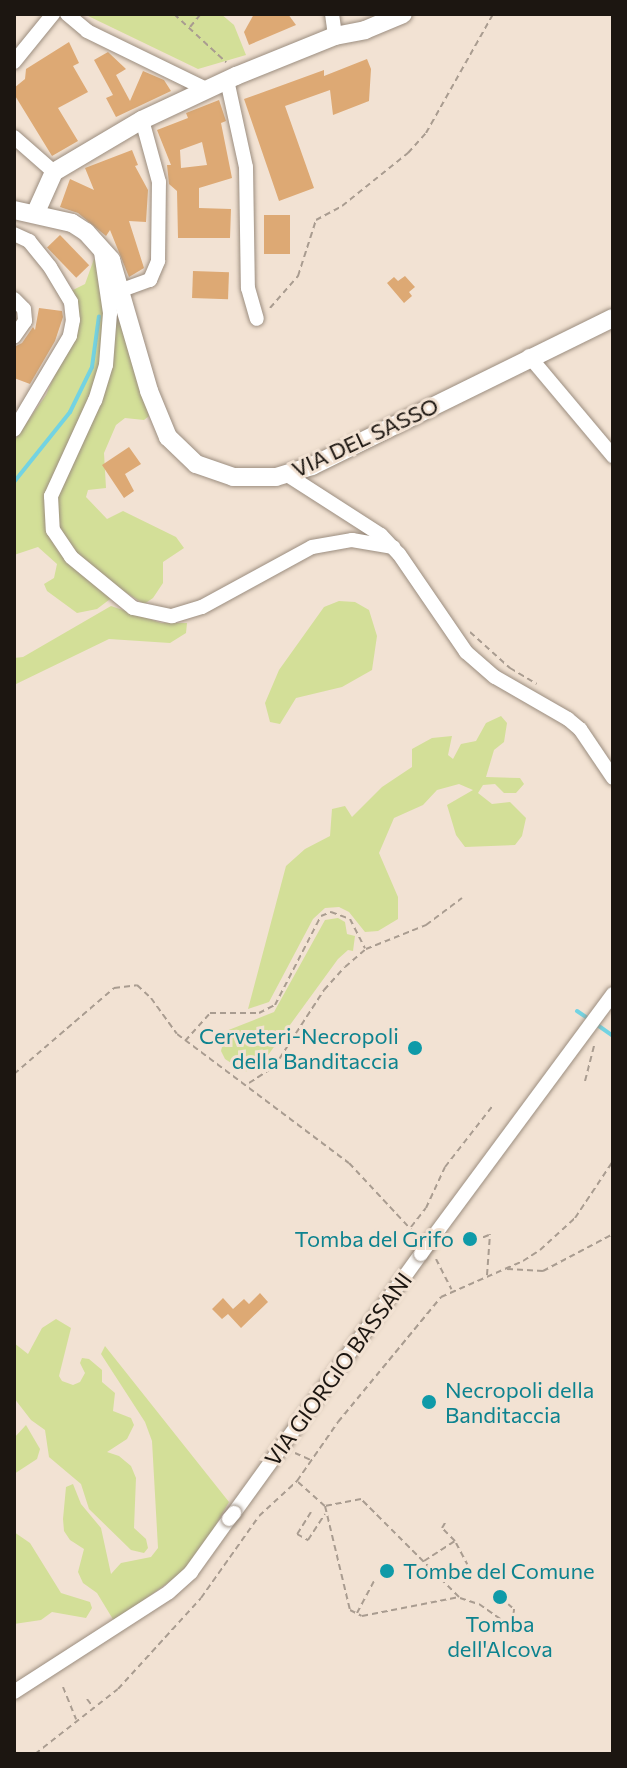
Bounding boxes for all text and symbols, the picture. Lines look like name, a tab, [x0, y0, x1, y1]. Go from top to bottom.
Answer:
street label: VIA DEL SASSO	[288, 392, 442, 482]
place label: Cerveteri-Necropoli della Banditaccia	[199, 1022, 399, 1074]
marker: Cerveteri-Necropoli della Banditaccia	[406, 1039, 424, 1057]
place label: Tomba del Grifo	[295, 1226, 454, 1252]
marker: Tomba del Grifo	[461, 1230, 479, 1248]
street label: VIA GIORGIO BASSANI	[259, 1267, 417, 1471]
place label: Necropoli della Banditaccia	[445, 1376, 594, 1428]
marker: Necropoli della Banditaccia	[420, 1393, 438, 1411]
place label: Tombe del Comune	[403, 1558, 595, 1584]
marker: Tombe del Comune	[378, 1562, 396, 1580]
marker: Tomba dell'Alcova	[491, 1588, 509, 1606]
place label: Tomba dell'Alcova	[447, 1610, 553, 1662]

